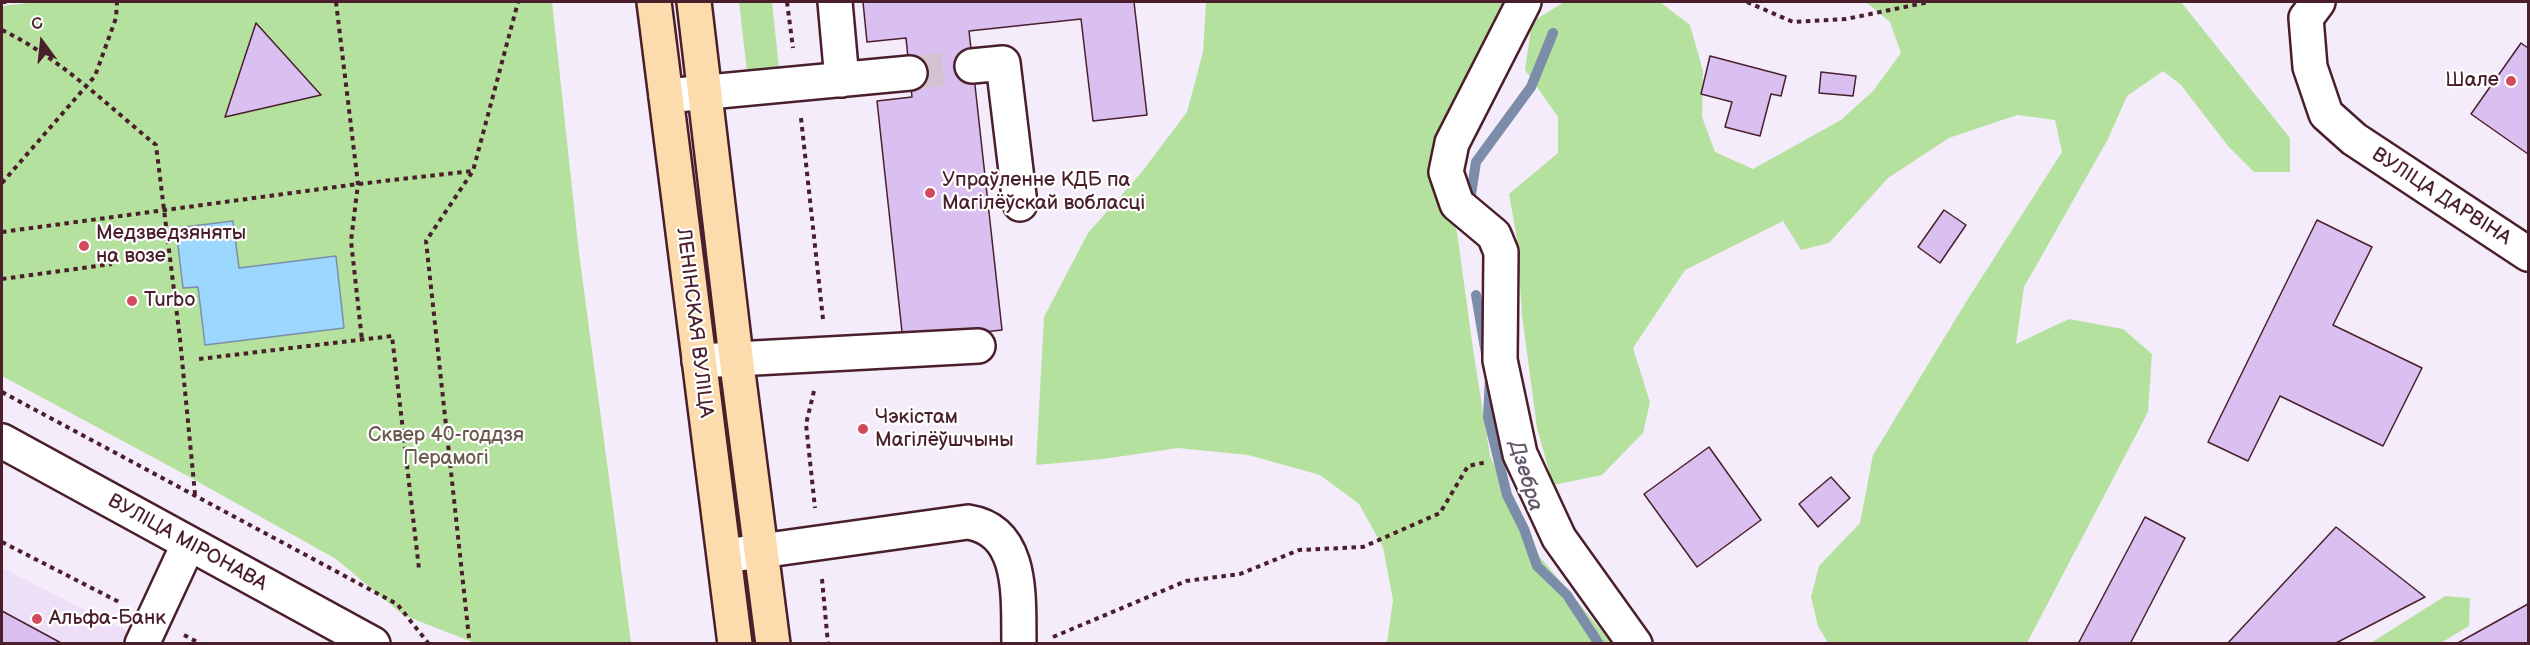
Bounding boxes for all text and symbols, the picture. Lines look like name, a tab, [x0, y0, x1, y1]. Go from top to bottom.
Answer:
north arrow	[12, 12, 72, 72]
text: С	[29, 14, 45, 35]
place label: Шале	[2445, 69, 2499, 93]
marker: Шале	[2504, 74, 2518, 88]
street label: ВУЛІЦА ДАРВІНА	[2367, 143, 2515, 251]
place label: Упраўленне КДБ па Магілёўскай вобласці	[942, 169, 1145, 216]
marker: Упраўленне КДБ па Магілёўскай вобласці	[923, 186, 937, 200]
place label: Медзведзяняты на возе	[96, 222, 246, 269]
street label: ЛЕНІНСКАЯ ВУЛІЦА	[670, 227, 718, 419]
marker: Медзведзяняты на возе	[77, 239, 91, 253]
place label: Turbo	[144, 289, 195, 313]
marker: Turbo	[125, 294, 139, 308]
place label: Чэкістам Магілёўшчыны	[875, 406, 1014, 453]
marker: Чэкістам Магілёўшчыны	[856, 422, 870, 436]
park label: Сквер 40-годдзя Перамогі	[368, 424, 524, 471]
water label: Дзебра	[1502, 438, 1548, 514]
street label: ВУЛІЦА МІРОНАВА	[103, 489, 271, 597]
place label: Альфа-Банк	[49, 607, 166, 631]
marker: Альфа-Банк	[30, 612, 44, 626]

